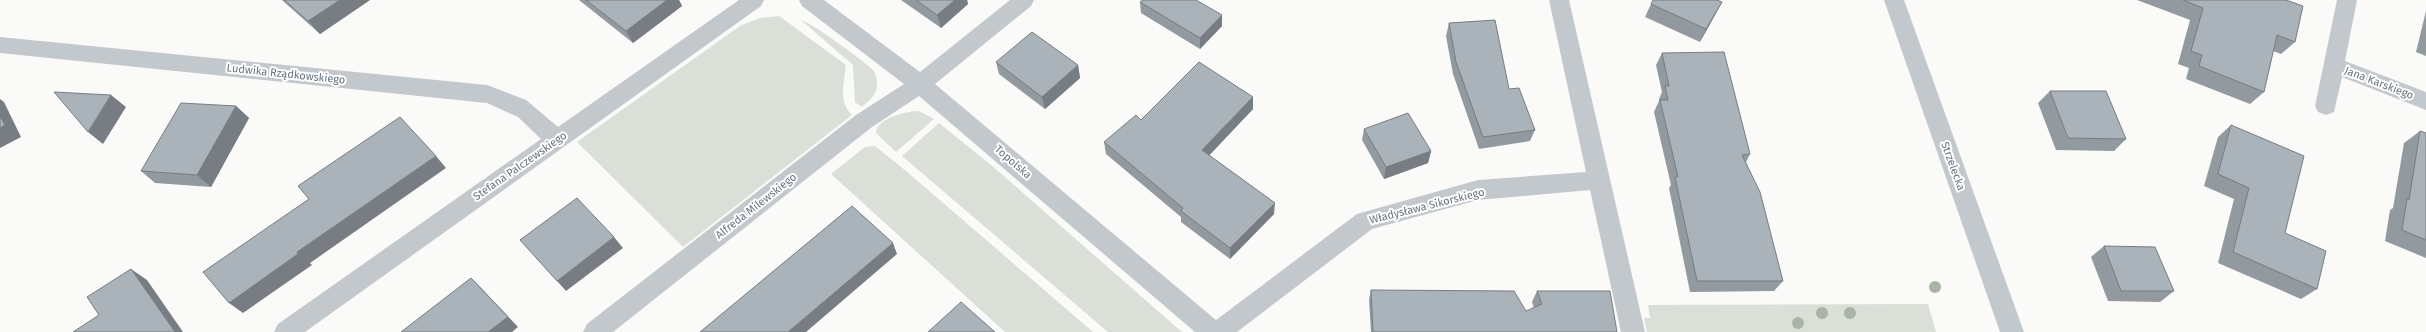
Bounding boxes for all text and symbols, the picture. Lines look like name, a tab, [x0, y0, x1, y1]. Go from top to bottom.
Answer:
street label: Ludwika Rządkowskiego	[226, 61, 346, 87]
street label: Jana Karskiego	[2343, 64, 2415, 102]
street label: Stefana Palczewskiego	[471, 129, 569, 203]
street label: Strzelecka	[1938, 140, 1968, 192]
street label: Topolska	[992, 143, 1034, 181]
street label: Alfreda Milewskiego	[713, 170, 799, 242]
street label: Władysława Sikorskiego	[1368, 185, 1486, 227]

